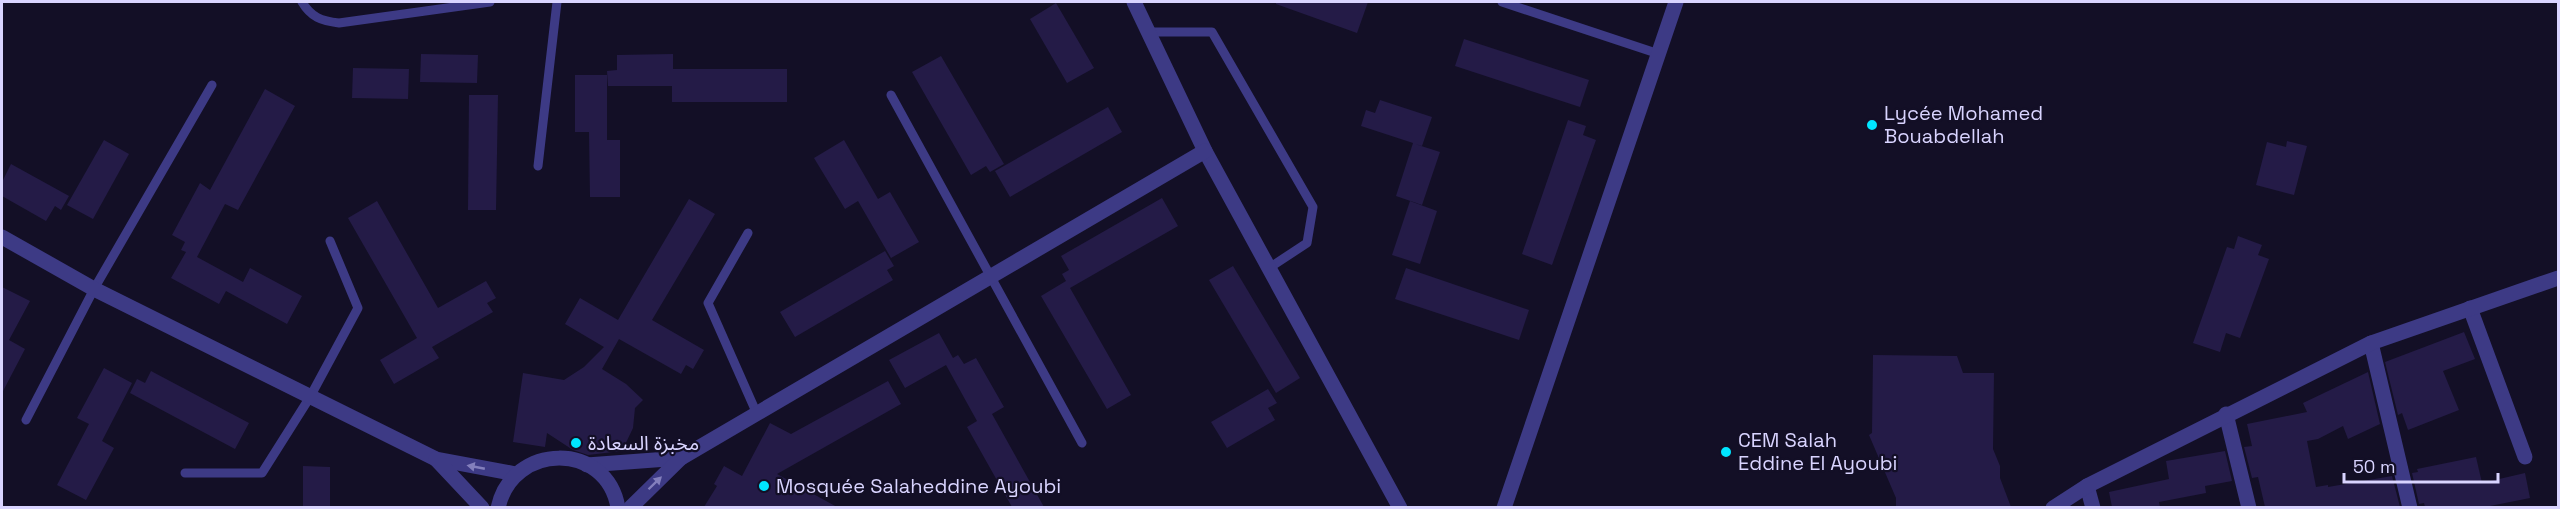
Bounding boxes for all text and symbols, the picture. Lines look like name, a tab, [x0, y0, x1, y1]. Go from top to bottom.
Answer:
place label: Lycée Mohamed Bouabdellah	[1884, 100, 2043, 149]
marker: Lycée Mohamed Bouabdellah	[1865, 118, 1879, 132]
place label: CEM Salah Eddine El Ayoubi	[1738, 427, 1897, 476]
place label: مخبزة السعادة	[588, 430, 699, 456]
marker: مخبزة السعادة	[569, 436, 583, 450]
marker: CEM Salah Eddine El Ayoubi	[1719, 445, 1733, 459]
scale bar	[2344, 446, 2498, 484]
text: 50 m	[2353, 455, 2395, 478]
one-way arrow	[466, 462, 485, 471]
place label: Mosquée Salaheddine Ayoubi	[776, 473, 1061, 499]
one-way arrow	[648, 476, 663, 490]
marker: Mosquée Salaheddine Ayoubi	[757, 479, 771, 493]

